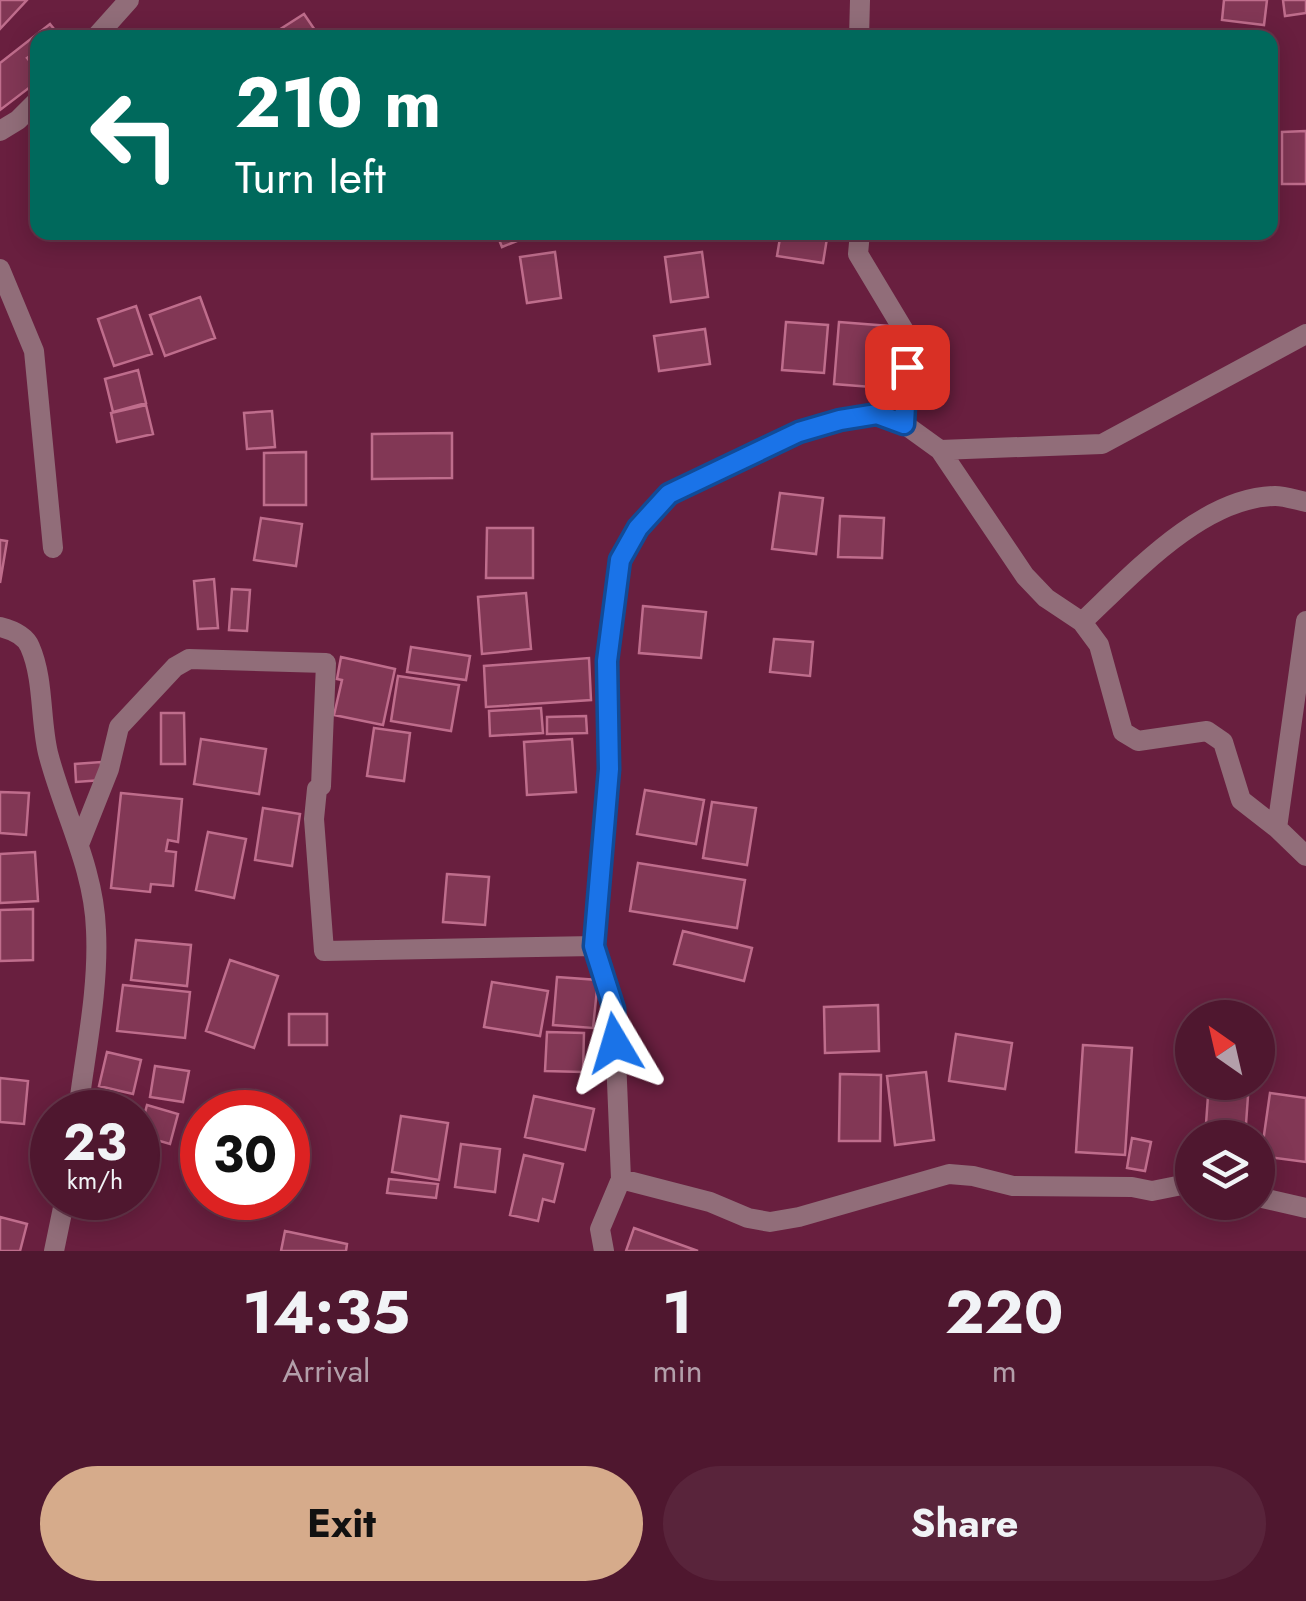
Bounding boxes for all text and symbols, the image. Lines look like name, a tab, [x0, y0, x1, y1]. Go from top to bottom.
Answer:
text: 210 m	[235, 52, 441, 153]
icon: left	[70, 70, 200, 200]
text: Turn left	[235, 145, 386, 210]
pin	[865, 325, 950, 410]
icon: arrive	[880, 340, 935, 395]
position arrow	[563, 991, 667, 1095]
north arrow	[1175, 1000, 1275, 1100]
map controls	[1175, 1000, 1275, 1220]
speed limit sign: 30	[180, 1090, 310, 1220]
text: 23	[63, 1106, 127, 1179]
button: layers	[1175, 1120, 1275, 1220]
text: km/h	[67, 1162, 123, 1198]
text: 14:35	[242, 1269, 410, 1356]
text: 1	[662, 1269, 693, 1356]
text: 220	[945, 1269, 1064, 1356]
text: Arrival	[282, 1348, 370, 1394]
text: min	[653, 1348, 703, 1394]
text: m	[992, 1348, 1017, 1394]
button: Exit	[40, 1466, 643, 1581]
button: Share	[663, 1466, 1266, 1581]

